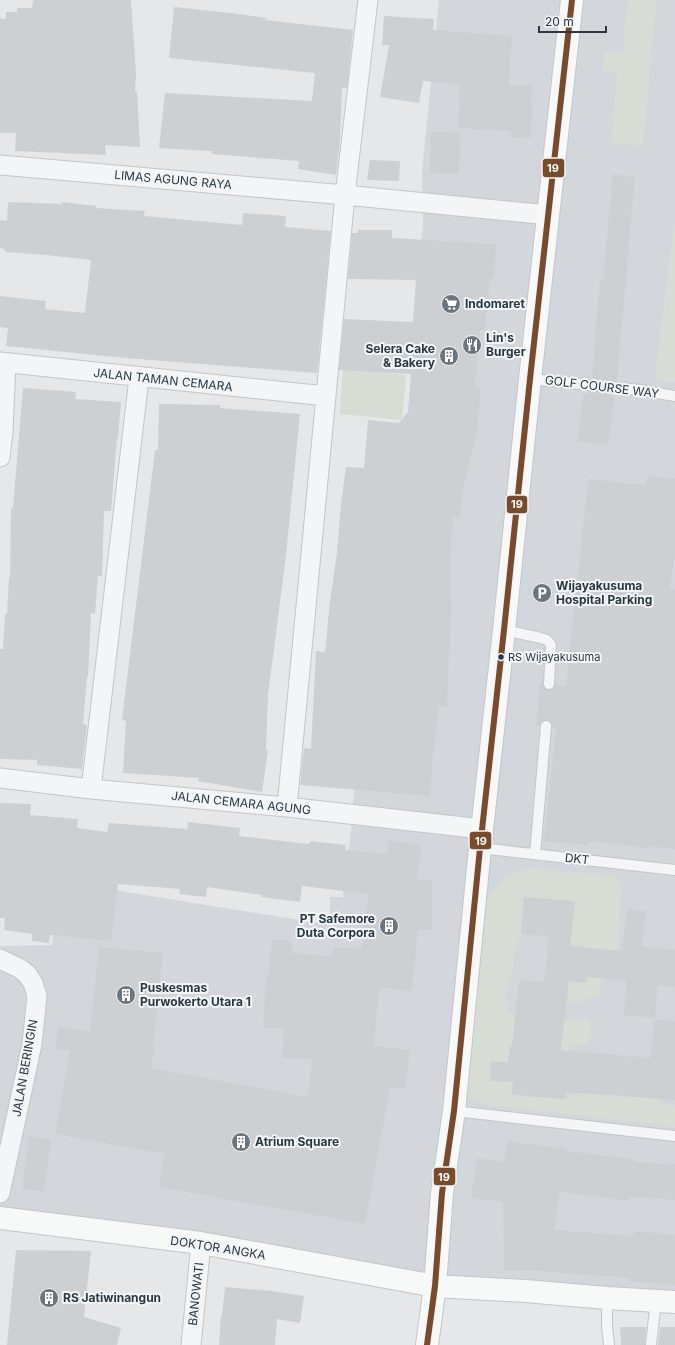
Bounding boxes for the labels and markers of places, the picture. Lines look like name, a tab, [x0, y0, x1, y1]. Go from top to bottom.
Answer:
supermarket icon: Indomaret	[440, 293, 462, 315]
place label: Indomaret	[465, 296, 525, 311]
place label: Lin's Burger	[486, 330, 526, 359]
restaurant icon: Lin's Burger	[461, 334, 483, 356]
place label: Selera Cake & Bakery	[365, 341, 436, 370]
building icon: Selera Cake & Bakery	[438, 345, 460, 367]
place label: Wijayakusuma Hospital Parking	[556, 578, 652, 607]
parking icon: Wijayakusuma Hospital Parking	[531, 582, 553, 604]
place label: RS Wijayakusuma	[508, 650, 600, 664]
marker: RS Wijayakusuma	[496, 652, 506, 662]
place label: PT Safemore Duta Corpora	[297, 911, 375, 940]
building icon: PT Safemore Duta Corpora	[378, 915, 400, 937]
place label: Puskesmas Purwokerto Utara 1	[140, 980, 251, 1009]
building icon: Puskesmas Purwokerto Utara 1	[115, 984, 137, 1006]
building icon: Atrium Square	[230, 1131, 252, 1153]
place label: Atrium Square	[255, 1134, 339, 1149]
building icon: RS Jatiwinangun	[38, 1287, 60, 1309]
place label: RS Jatiwinangun	[63, 1290, 161, 1305]

